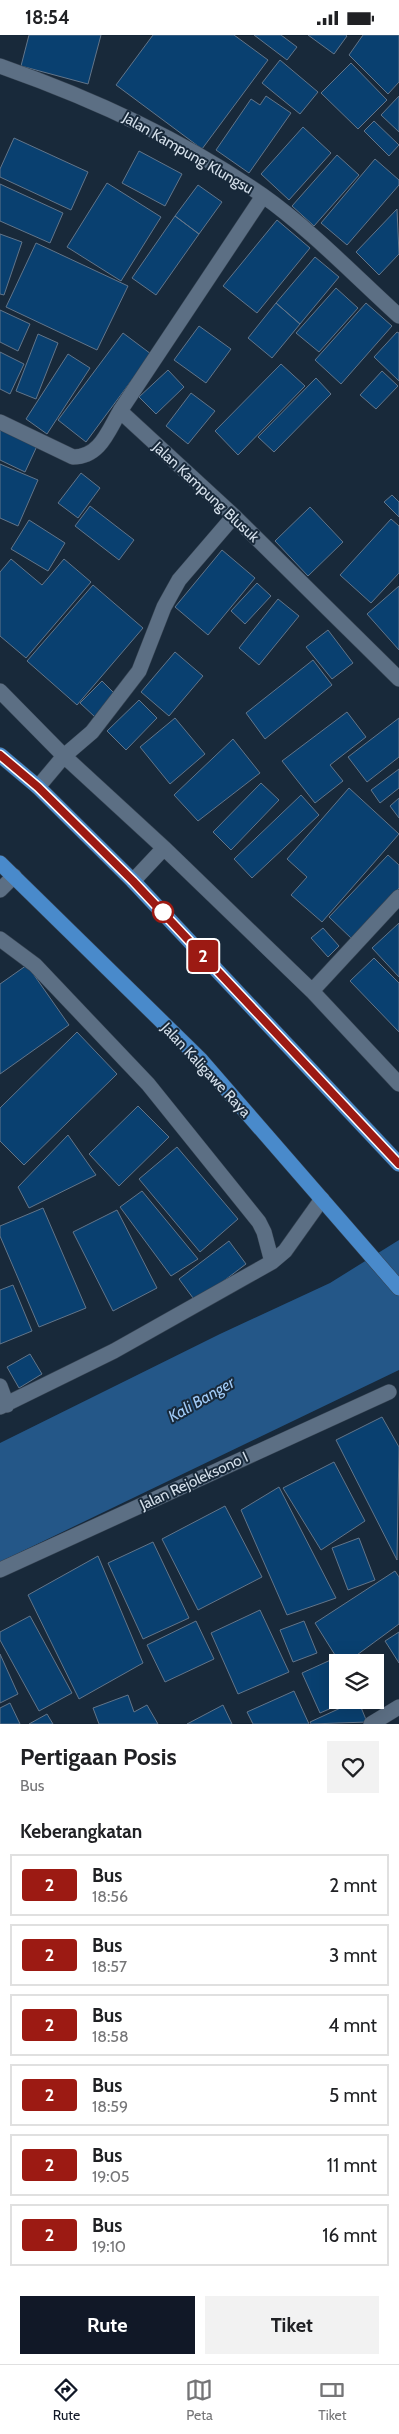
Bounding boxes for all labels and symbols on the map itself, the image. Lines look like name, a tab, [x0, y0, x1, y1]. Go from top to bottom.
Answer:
street label: Jalan Kampung Klungsu	[119, 108, 256, 198]
street label: Jalan Kampung Blusuk	[148, 437, 263, 546]
unlabelled marker	[152, 901, 174, 923]
line badge: 2	[187, 940, 219, 972]
street label: Jalan Kaligawe Raya	[157, 1018, 255, 1122]
water label: Kali Banger	[165, 1372, 239, 1426]
street label: Jalan Rejoleksono I	[136, 1448, 251, 1514]

